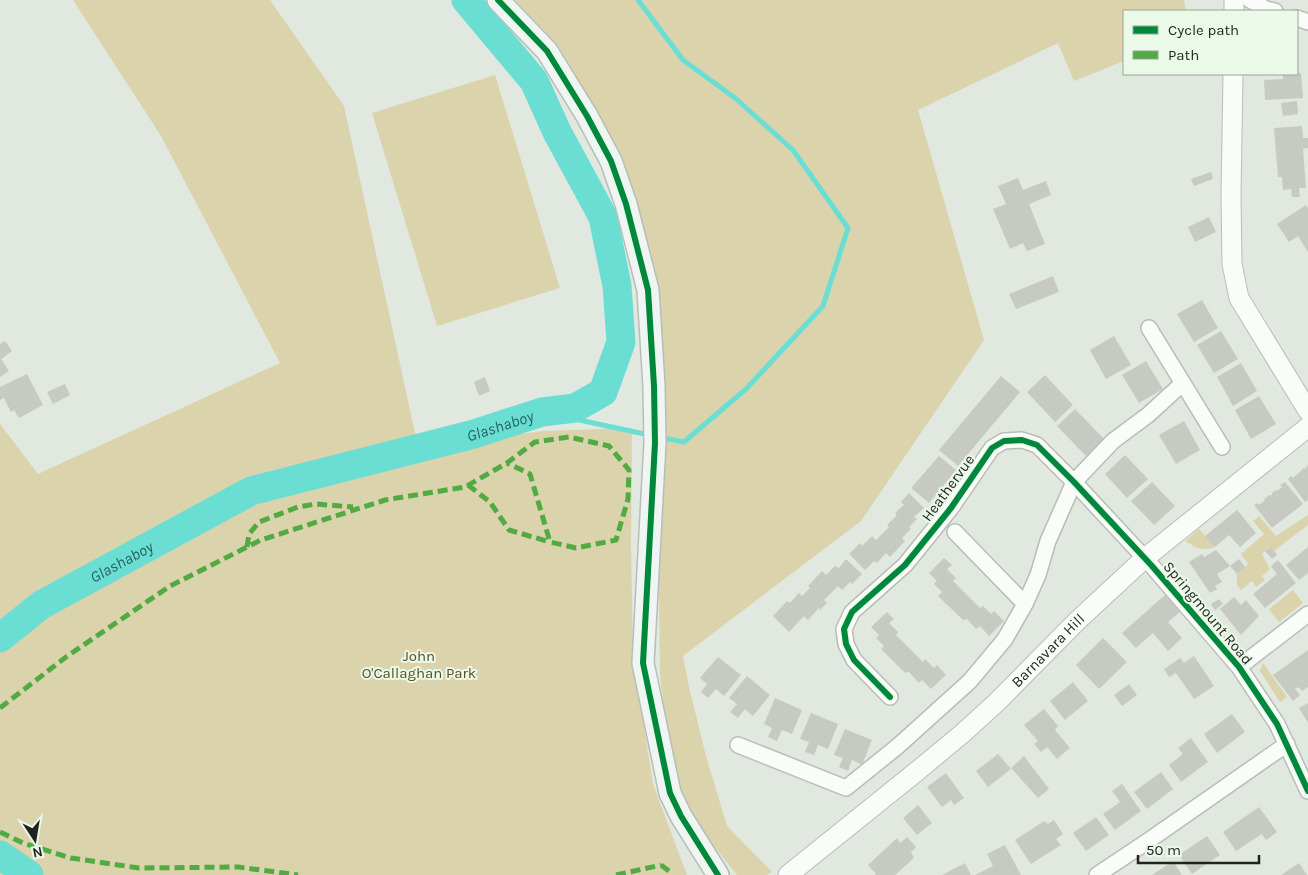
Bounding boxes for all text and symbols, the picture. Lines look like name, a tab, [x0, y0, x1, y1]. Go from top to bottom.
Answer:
legend	[1123, 10, 1298, 75]
text: Cycle path	[1168, 21, 1239, 39]
text: Path	[1168, 46, 1199, 64]
water label: Glashaboy	[465, 406, 537, 445]
street label: Heathervue	[918, 451, 978, 525]
water label: Glashaboy	[87, 537, 157, 587]
street label: Springmount Road	[1160, 558, 1256, 668]
street label: Barnavara Hill	[1008, 610, 1088, 691]
park label: John O'Callaghan Park	[362, 647, 476, 682]
north arrow	[10, 815, 60, 865]
scale bar	[1138, 832, 1259, 864]
text: 50 m	[1146, 841, 1181, 859]
text: N	[31, 843, 44, 862]

